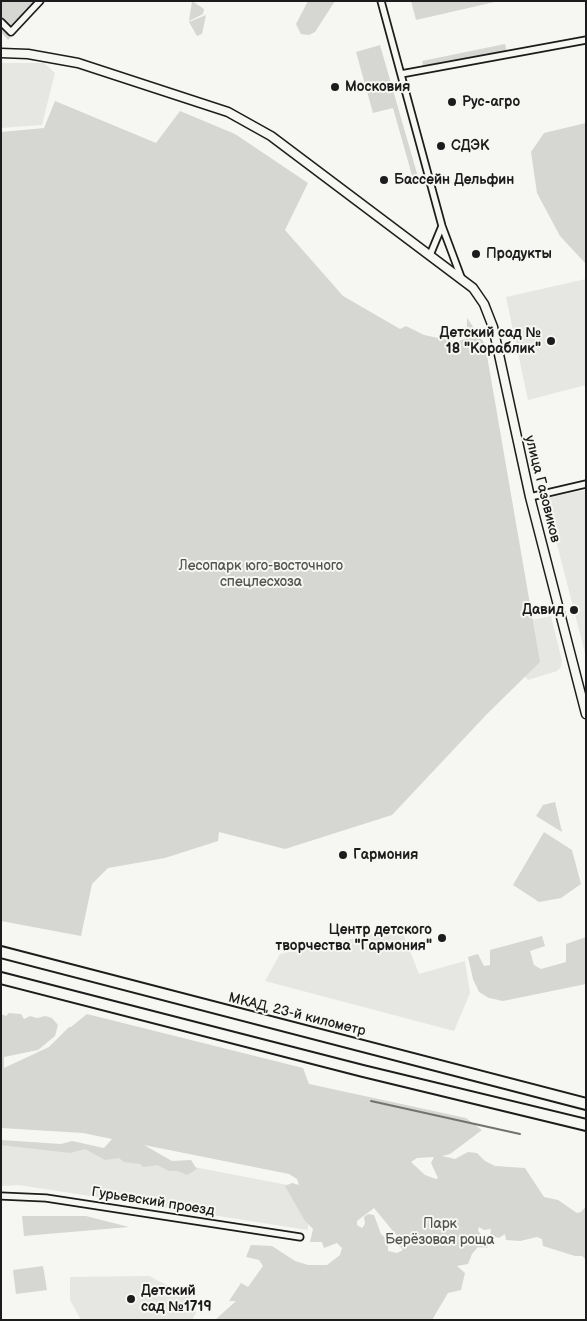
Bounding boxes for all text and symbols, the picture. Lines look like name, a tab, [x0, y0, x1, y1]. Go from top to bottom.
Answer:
place label: Московия	[345, 79, 410, 95]
marker: Московия	[329, 81, 341, 93]
place label: Рус-агро	[462, 94, 520, 110]
marker: Рус-агро	[446, 96, 458, 108]
place label: СДЭК	[451, 138, 489, 154]
marker: СДЭК	[435, 140, 447, 152]
place label: Бассейн Дельфин	[394, 172, 514, 188]
marker: Бассейн Дельфин	[378, 174, 390, 186]
place label: Продукты	[486, 246, 552, 262]
marker: Продукты	[470, 248, 482, 260]
place label: Детский сад № 18 "Кораблик"	[440, 325, 541, 358]
marker: Детский сад № 18 "Кораблик"	[545, 335, 557, 347]
street label: улица Газовиков	[521, 434, 563, 544]
park label: Лесопарк юго-восточного спецлесхоза	[179, 558, 343, 590]
place label: Давид	[522, 602, 564, 618]
marker: Давид	[568, 604, 580, 616]
place label: Гармония	[353, 847, 418, 863]
marker: Гармония	[337, 849, 349, 861]
place label: Центр детского творчества "Гармония"	[276, 922, 432, 954]
marker: Центр детского творчества "Гармония"	[436, 932, 448, 944]
street label: МКАД, 23-й километр	[227, 990, 367, 1040]
street label: Гурьевский проезд	[90, 1184, 216, 1220]
park label: Парк Берёзовая роща	[385, 1216, 495, 1248]
place label: Детский сад №1719	[141, 1283, 212, 1315]
marker: Детский сад №1719	[125, 1293, 137, 1305]

